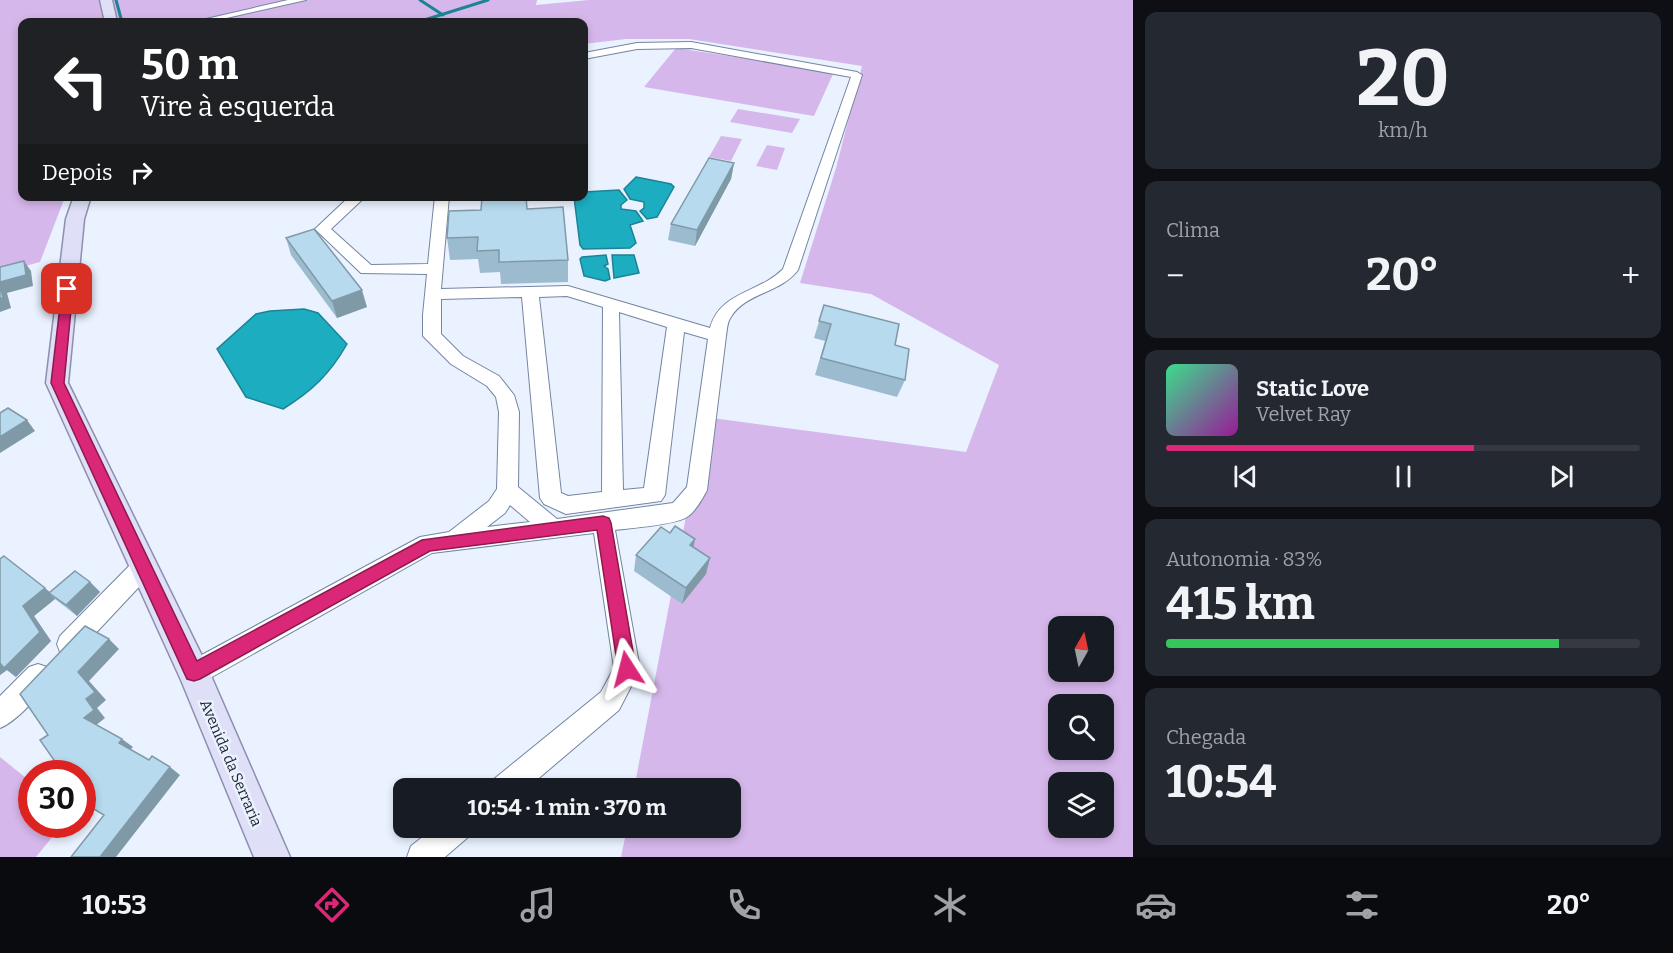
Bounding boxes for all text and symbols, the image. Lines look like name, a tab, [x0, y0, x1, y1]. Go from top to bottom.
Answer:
text: 20	[1356, 32, 1450, 126]
text: 50 m	[141, 40, 238, 90]
icon: left	[42, 42, 120, 120]
text: Vire à esquerda	[141, 91, 335, 123]
text: km/h	[1378, 118, 1428, 142]
icon: right	[125, 156, 158, 189]
text: Depois	[42, 159, 113, 186]
text: Clima	[1166, 218, 1220, 242]
text: 20°	[1366, 248, 1439, 302]
text: −	[1166, 256, 1184, 296]
text: +	[1621, 256, 1640, 296]
pin	[41, 263, 92, 314]
icon: arrive	[50, 272, 83, 305]
text: Static Love	[1256, 375, 1369, 402]
text: Velvet Ray	[1256, 402, 1351, 426]
icon: previous	[1229, 460, 1262, 493]
icon: pause	[1387, 460, 1420, 493]
icon: next	[1545, 460, 1578, 493]
text: Autonomia · 83%	[1166, 547, 1323, 571]
text: 415 km	[1166, 577, 1315, 631]
north arrow	[1048, 616, 1114, 682]
map controls	[1048, 616, 1114, 838]
position arrow	[595, 637, 659, 701]
button: search	[1048, 694, 1114, 760]
street label: Avenida da Serraria	[196, 697, 266, 829]
text: Chegada	[1166, 725, 1246, 749]
text: 10:54	[1166, 755, 1277, 809]
speed limit sign: 30	[18, 760, 96, 838]
button: layers	[1048, 772, 1114, 838]
text: 10:54 · 1 min · 370 m	[468, 794, 666, 821]
icon: directions	[311, 884, 353, 926]
icon: music	[517, 884, 559, 926]
icon: phone	[723, 884, 765, 926]
icon: climate	[929, 884, 971, 926]
icon: car	[1135, 884, 1177, 926]
icon: filters	[1341, 884, 1383, 926]
text: 10:53	[82, 889, 147, 921]
text: 20°	[1547, 889, 1591, 921]

